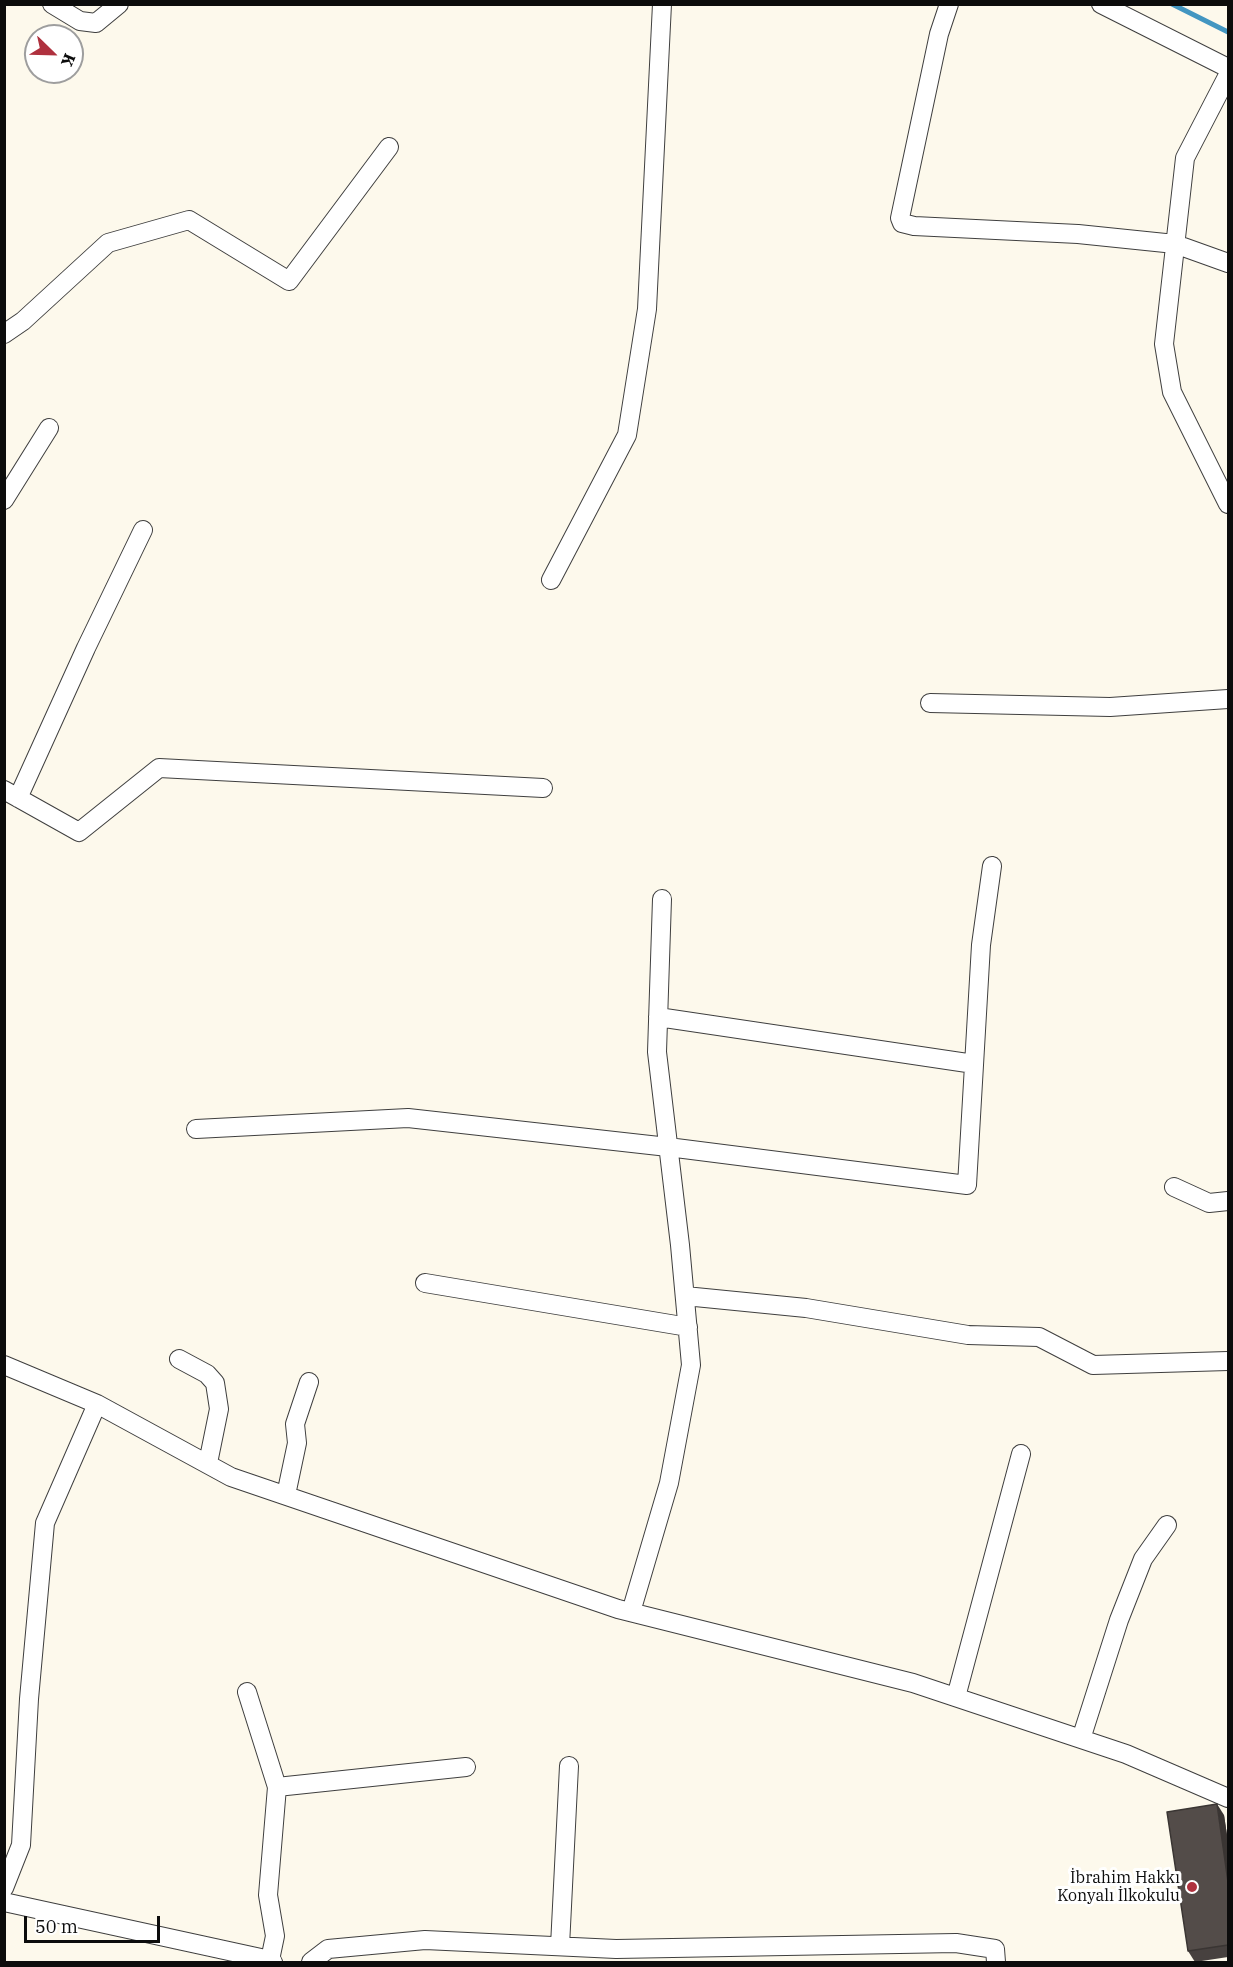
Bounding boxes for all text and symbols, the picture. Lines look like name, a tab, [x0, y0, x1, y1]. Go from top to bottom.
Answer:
north arrow	[24, 24, 84, 84]
text: K	[57, 51, 80, 70]
place label: İbrahim Hakkı Konyalı İlkokulu	[1057, 1868, 1180, 1906]
marker: İbrahim Hakkı Konyalı İlkokulu	[1185, 1880, 1199, 1894]
scale bar	[27, 1904, 164, 1942]
text: 50 m	[35, 1915, 78, 1938]

